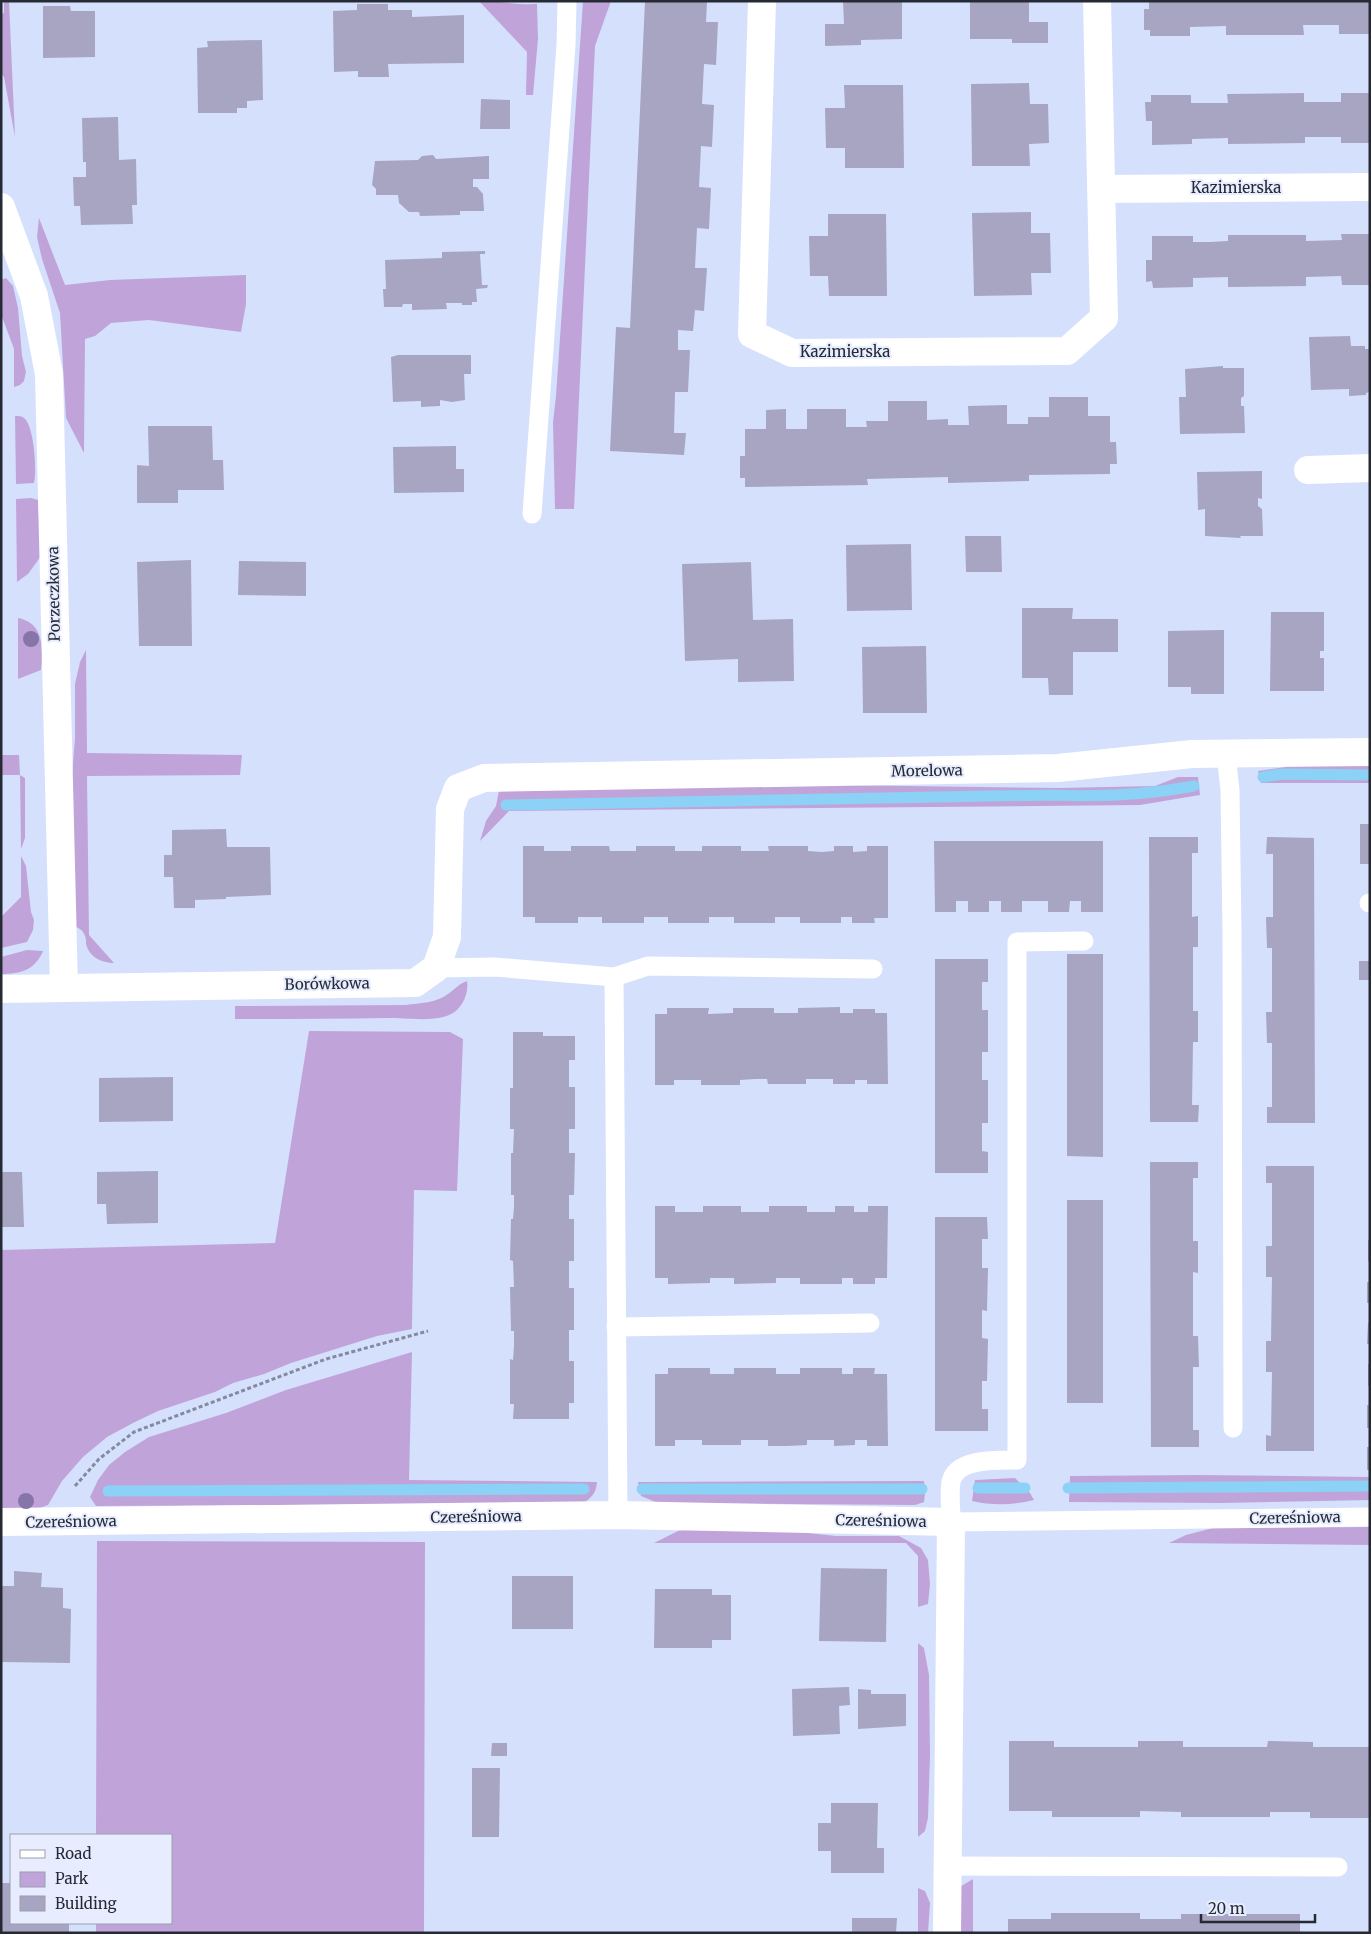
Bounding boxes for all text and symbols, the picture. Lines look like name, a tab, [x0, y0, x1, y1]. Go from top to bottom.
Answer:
street label: Kazimierska	[1191, 178, 1281, 197]
street label: Kazimierska	[800, 342, 890, 361]
street label: Porzeczkowa	[43, 546, 64, 642]
street label: Morelowa	[891, 760, 963, 781]
street label: Borówkowa	[284, 973, 370, 994]
street label: Czereśniowa	[430, 1506, 522, 1527]
street label: Czereśniowa	[1249, 1507, 1341, 1528]
street label: Czereśniowa	[835, 1510, 927, 1531]
street label: Czereśniowa	[25, 1511, 117, 1532]
legend	[10, 1834, 172, 1924]
text: Road	[55, 1844, 91, 1863]
text: Park	[55, 1869, 89, 1888]
scale bar	[1201, 1892, 1315, 1924]
text: Building	[55, 1894, 117, 1913]
text: 20 m	[1208, 1899, 1245, 1918]

